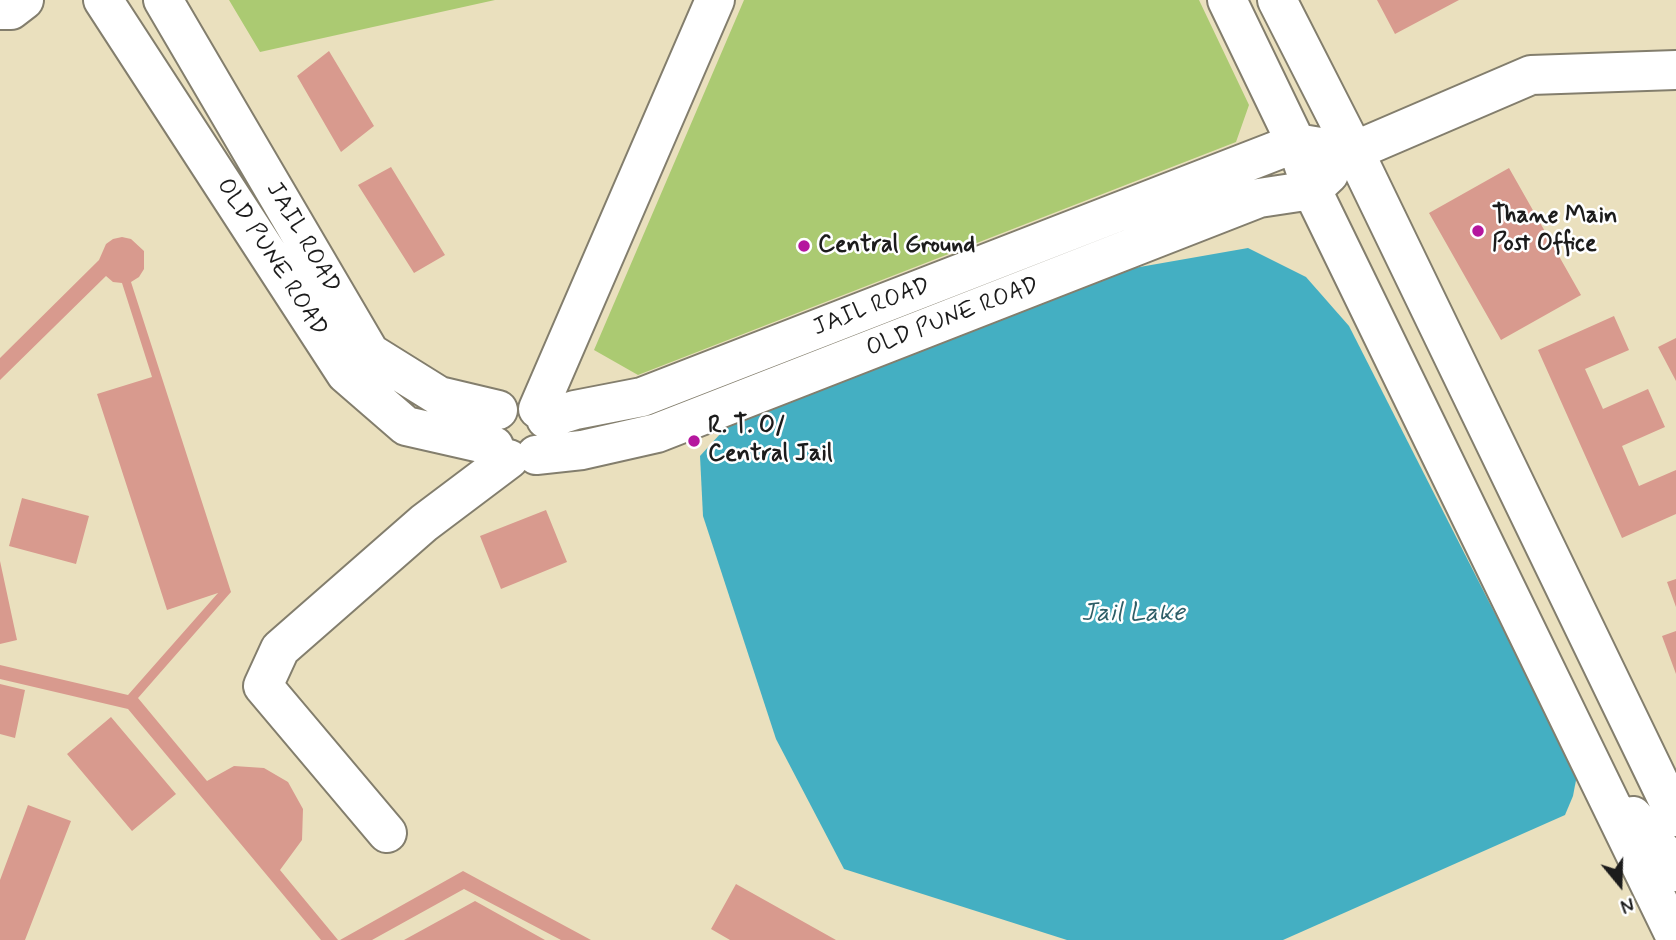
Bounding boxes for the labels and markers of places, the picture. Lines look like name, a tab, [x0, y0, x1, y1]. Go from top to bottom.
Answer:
place label: Thane Main Post Office	[1492, 203, 1617, 259]
marker: Thane Main Post Office	[1470, 223, 1486, 239]
place label: Central Ground	[818, 232, 975, 260]
marker: Central Ground	[796, 238, 812, 254]
place label: R. T. O/ Central Jail	[708, 413, 833, 469]
marker: R. T. O/ Central Jail	[686, 433, 702, 449]

